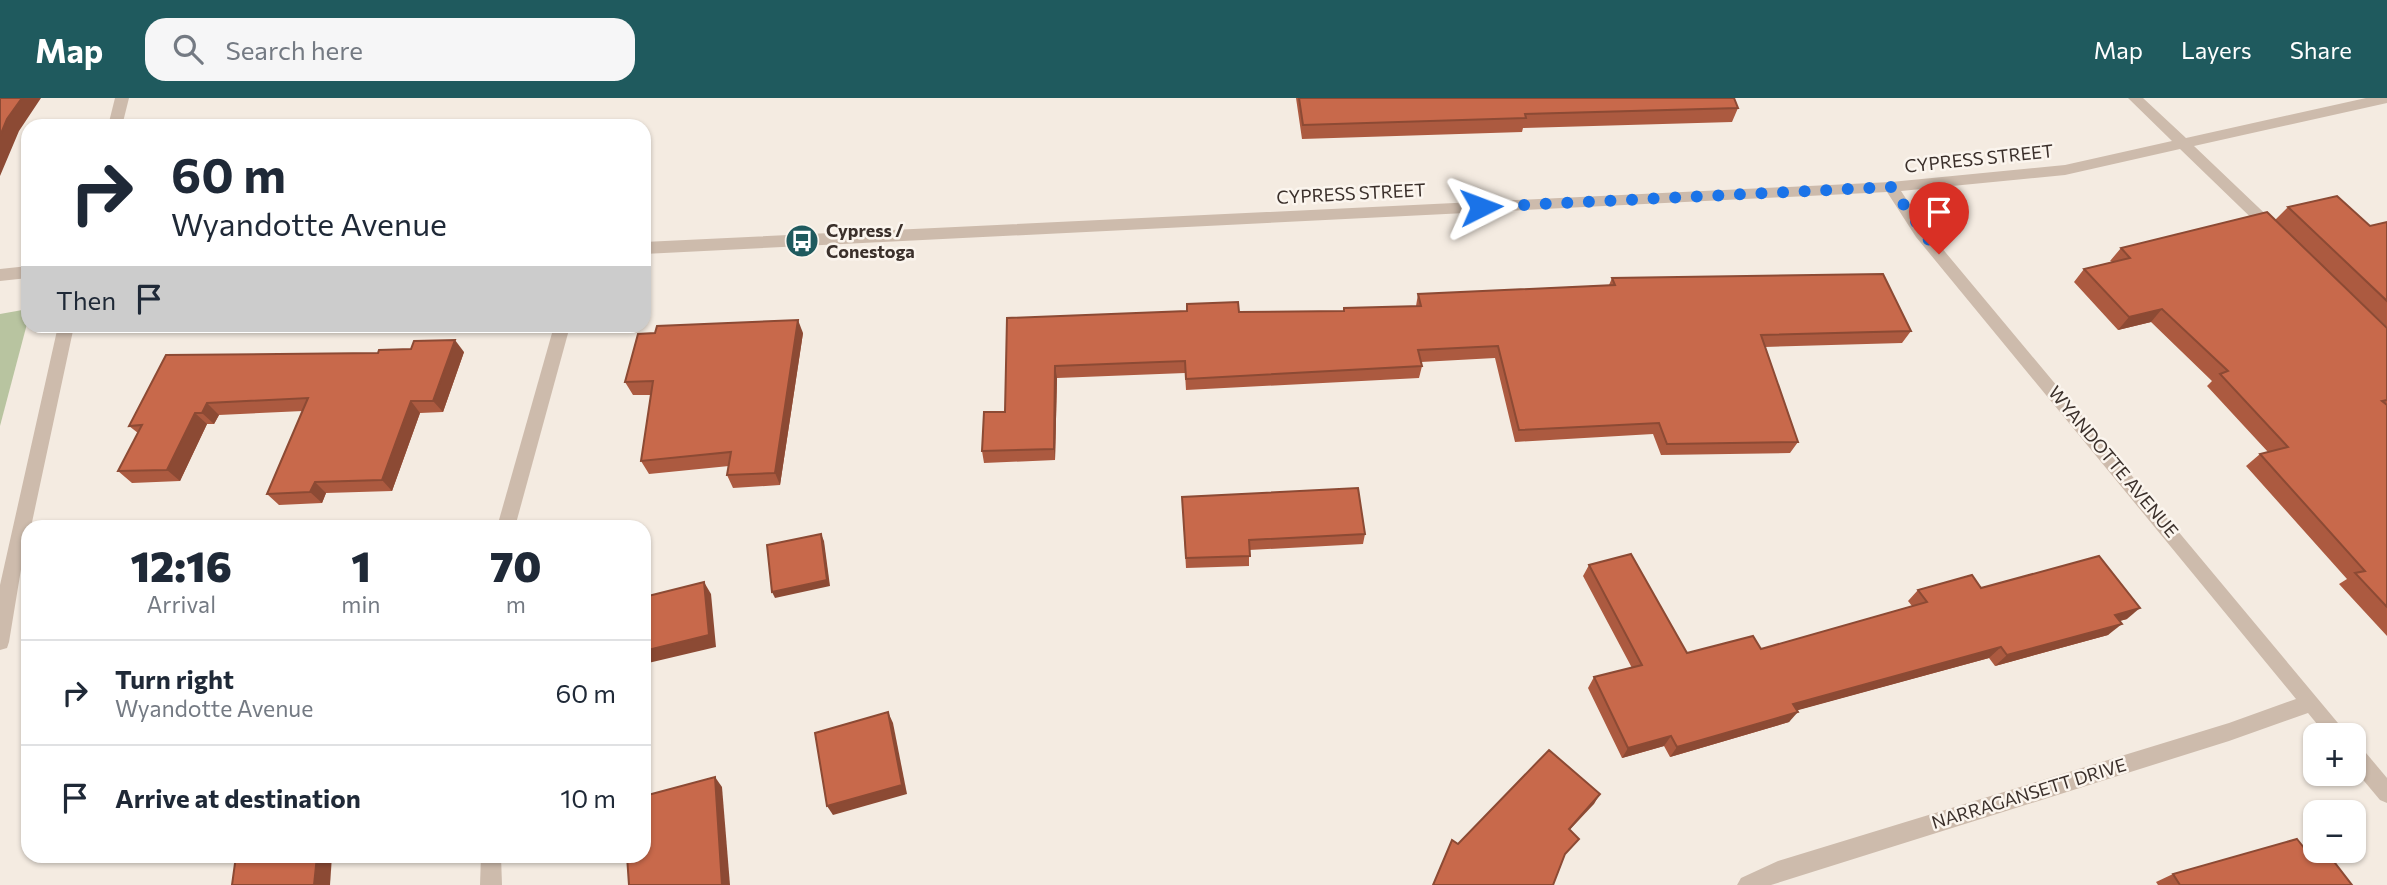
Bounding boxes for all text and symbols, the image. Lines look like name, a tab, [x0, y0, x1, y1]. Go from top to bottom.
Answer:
search box	[145, 18, 635, 81]
text: Map	[35, 29, 103, 70]
icon: search	[169, 30, 207, 68]
text: Search here	[225, 34, 363, 65]
text: Map	[2094, 35, 2143, 64]
text: Layers	[2181, 35, 2252, 64]
text: Share	[2290, 35, 2352, 64]
street label: CYPRESS STREET	[1903, 139, 2054, 177]
text: 60 m	[171, 143, 286, 203]
icon: right	[56, 147, 147, 238]
position arrow	[1444, 170, 1518, 244]
street label: CYPRESS STREET	[1276, 178, 1426, 208]
pin	[1909, 182, 1969, 254]
icon: arrive	[1920, 193, 1958, 231]
text: Wyandotte Avenue	[171, 203, 447, 243]
place label: Cypress / Conestoga	[826, 219, 915, 262]
bus stop icon: Cypress / Conestoga	[783, 222, 821, 260]
icon: arrive	[130, 280, 168, 318]
text: Then	[56, 284, 116, 315]
street label: WYANDOTTE AVENUE	[2044, 381, 2183, 541]
text: 12:16	[131, 539, 232, 591]
text: 1	[351, 539, 371, 591]
text: 70	[490, 539, 541, 591]
text: Arrival	[146, 590, 216, 618]
text: min	[341, 590, 381, 618]
text: m	[506, 590, 526, 618]
text: Turn right	[115, 663, 234, 694]
icon: right	[56, 674, 94, 712]
text: 60 m	[556, 677, 616, 708]
text: Wyandotte Avenue	[115, 694, 313, 722]
map controls	[2303, 723, 2366, 863]
button: +	[2303, 723, 2366, 786]
street label: NARRAGANSETT DRIVE	[1929, 753, 2129, 833]
icon: arrive	[56, 779, 94, 817]
text: Arrive at destination	[115, 782, 361, 813]
text: 10 m	[560, 782, 616, 813]
button: −	[2303, 800, 2366, 863]

